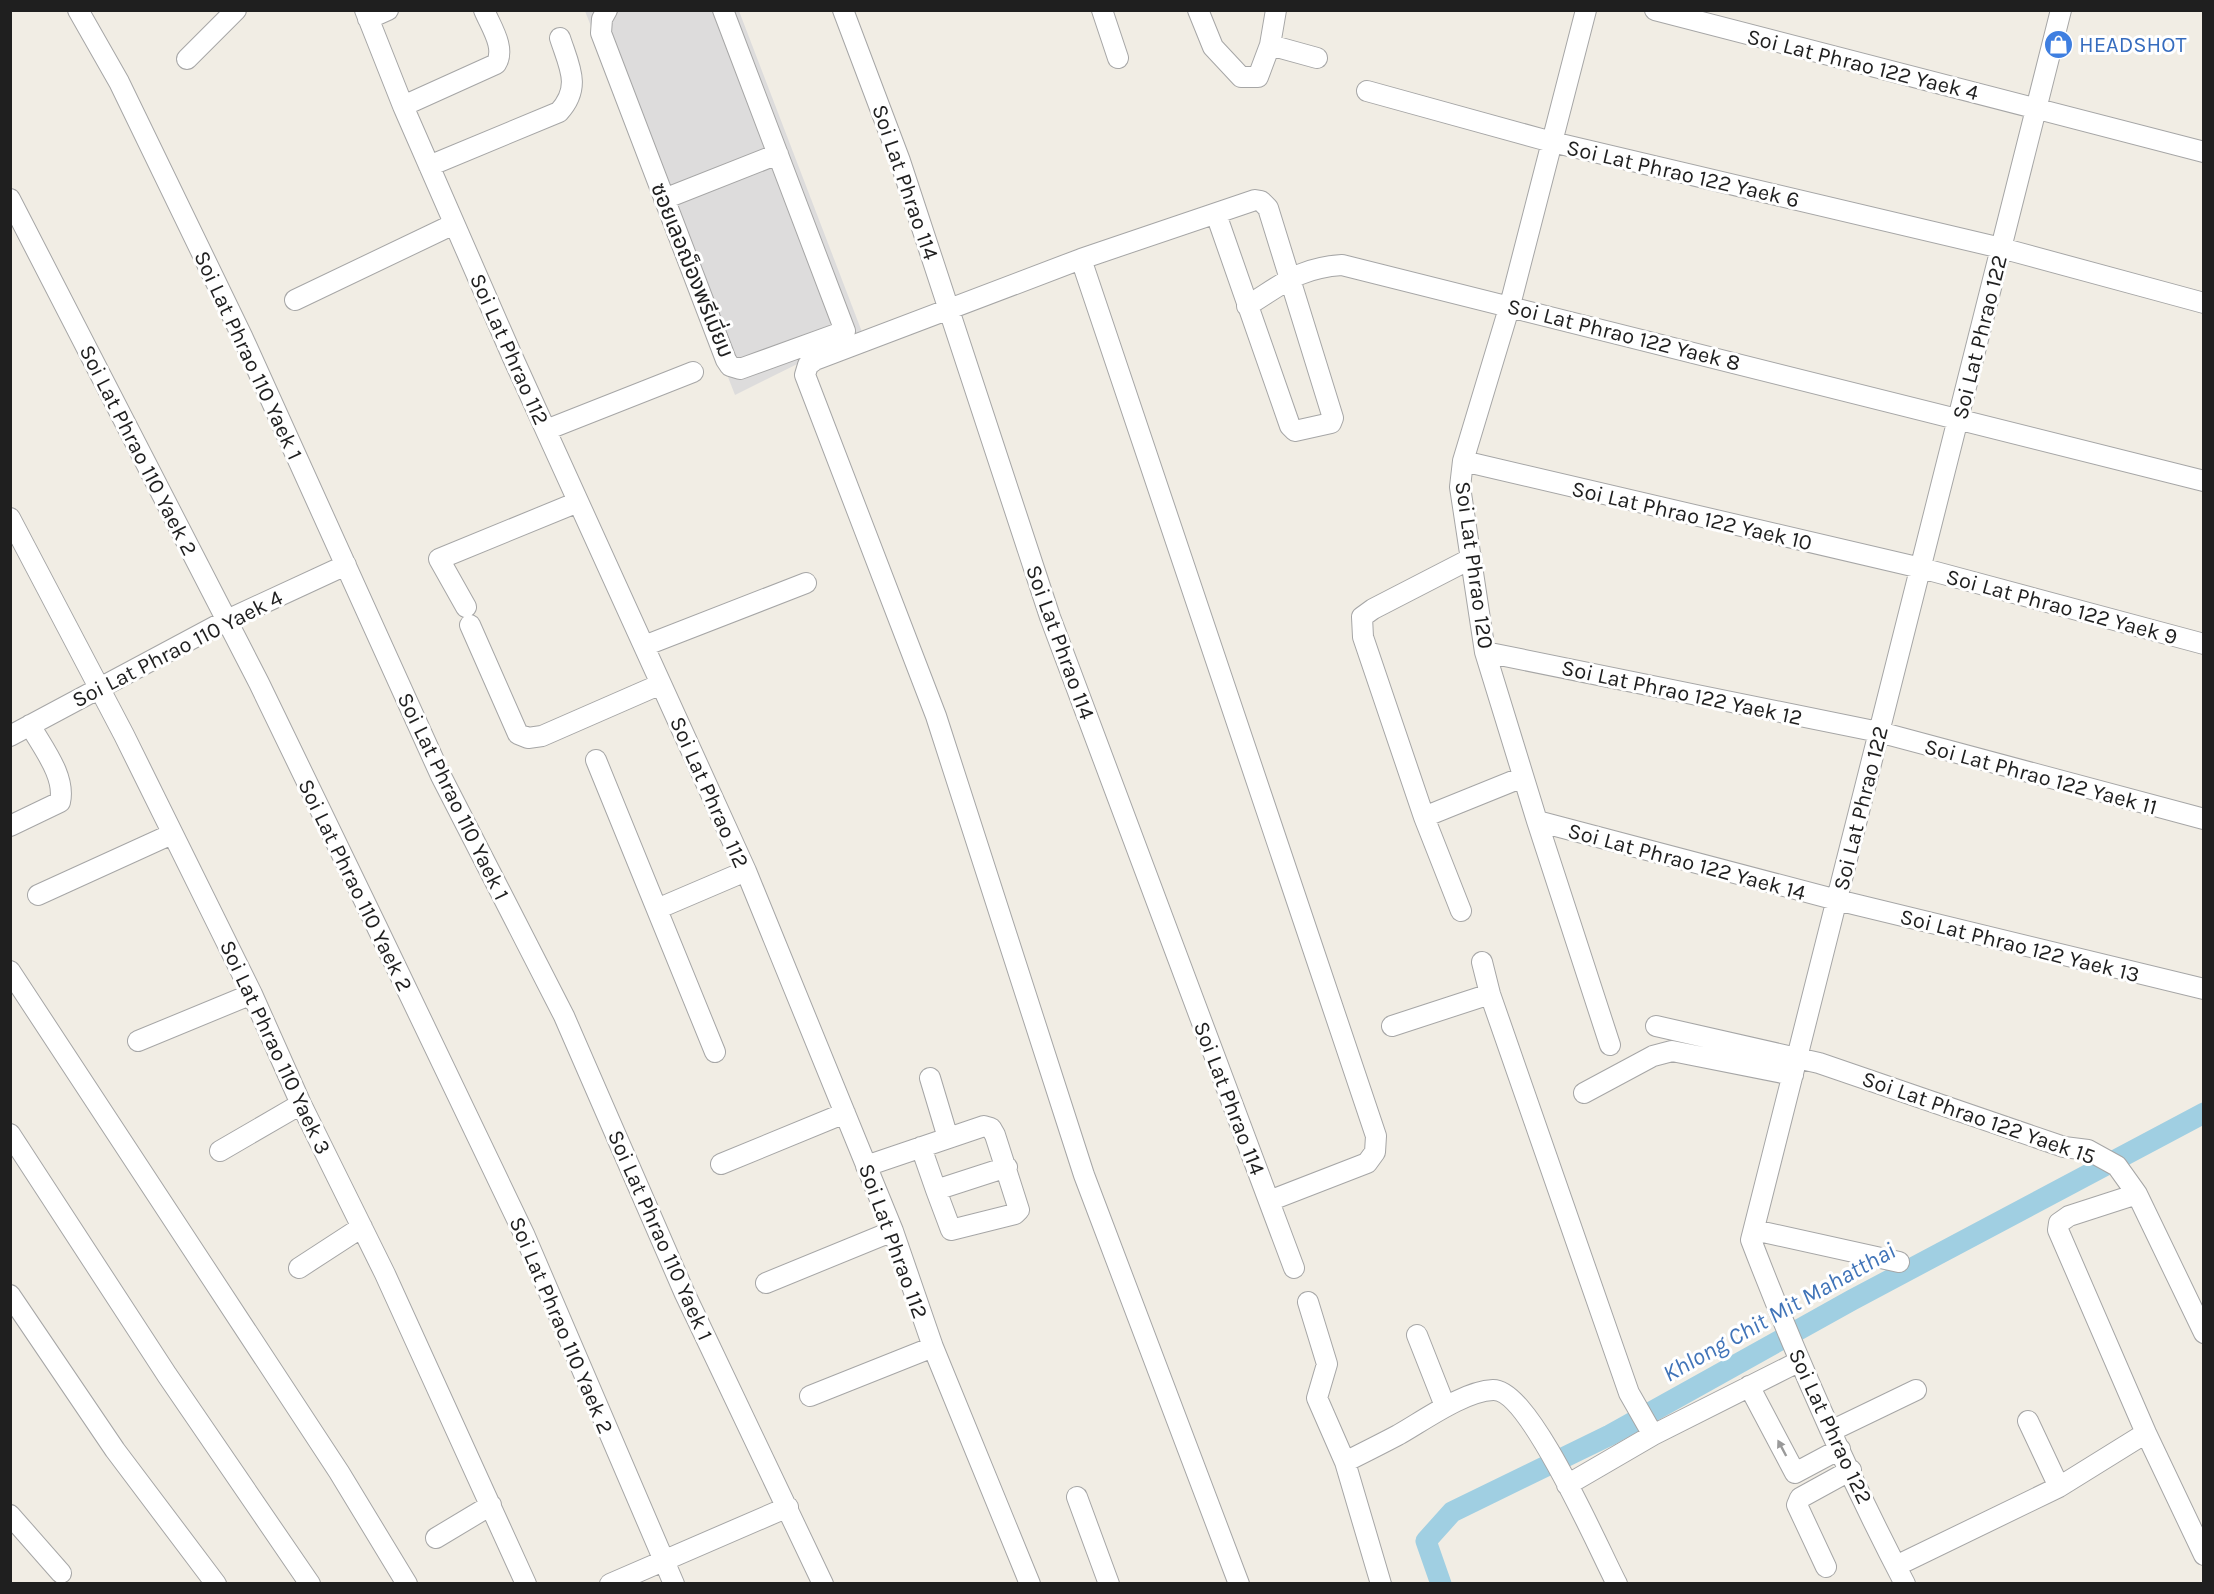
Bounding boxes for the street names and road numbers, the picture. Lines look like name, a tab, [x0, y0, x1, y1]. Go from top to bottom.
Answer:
street label: Soi Lat Phrao 122 Yaek 4	[1744, 24, 1981, 106]
street label: Soi Lat Phrao 114	[866, 101, 944, 263]
street label: Soi Lat Phrao 122 Yaek 6	[1564, 135, 1802, 213]
street label: ซอยเลอฌ็องพรีเมี่ยม	[645, 178, 742, 362]
street label: Soi Lat Phrao 110 Yaek 1	[188, 247, 308, 464]
street label: Soi Lat Phrao 122	[1947, 252, 2013, 422]
street label: Soi Lat Phrao 112	[464, 270, 554, 429]
street label: Soi Lat Phrao 122 Yaek 8	[1505, 293, 1743, 376]
street label: Soi Lat Phrao 110 Yaek 2	[74, 341, 203, 560]
street label: Soi Lat Phrao 122 Yaek 10	[1569, 476, 1814, 556]
street label: Soi Lat Phrao 120	[1449, 480, 1499, 651]
street label: Soi Lat Phrao 114	[1020, 562, 1100, 723]
street label: Soi Lat Phrao 122 Yaek 9	[1943, 564, 2180, 650]
street label: Soi Lat Phrao 110 Yaek 4	[68, 584, 287, 713]
street label: Soi Lat Phrao 122 Yaek 12	[1559, 655, 1805, 731]
street label: Soi Lat Phrao 110 Yaek 1	[392, 688, 515, 904]
street label: Soi Lat Phrao 112	[664, 713, 754, 872]
street label: Soi Lat Phrao 122	[1828, 723, 1894, 893]
street label: Soi Lat Phrao 122 Yaek 11	[1921, 733, 2160, 821]
street label: Soi Lat Phrao 110 Yaek 2	[292, 775, 418, 996]
street label: Soi Lat Phrao 122 Yaek 14	[1565, 818, 1808, 906]
street label: Soi Lat Phrao 122 Yaek 13	[1897, 904, 2142, 988]
street label: Soi Lat Phrao 110 Yaek 3	[214, 936, 336, 1159]
street label: Soi Lat Phrao 114	[1188, 1018, 1270, 1179]
street label: Soi Lat Phrao 122 Yaek 15	[1859, 1066, 2099, 1170]
street label: Soi Lat Phrao 110 Yaek 1	[602, 1126, 718, 1345]
street label: Soi Lat Phrao 112	[853, 1160, 933, 1322]
street label: Soi Lat Phrao 110 Yaek 2	[504, 1213, 619, 1438]
street label: Soi Lat Phrao 122	[1783, 1345, 1877, 1508]

